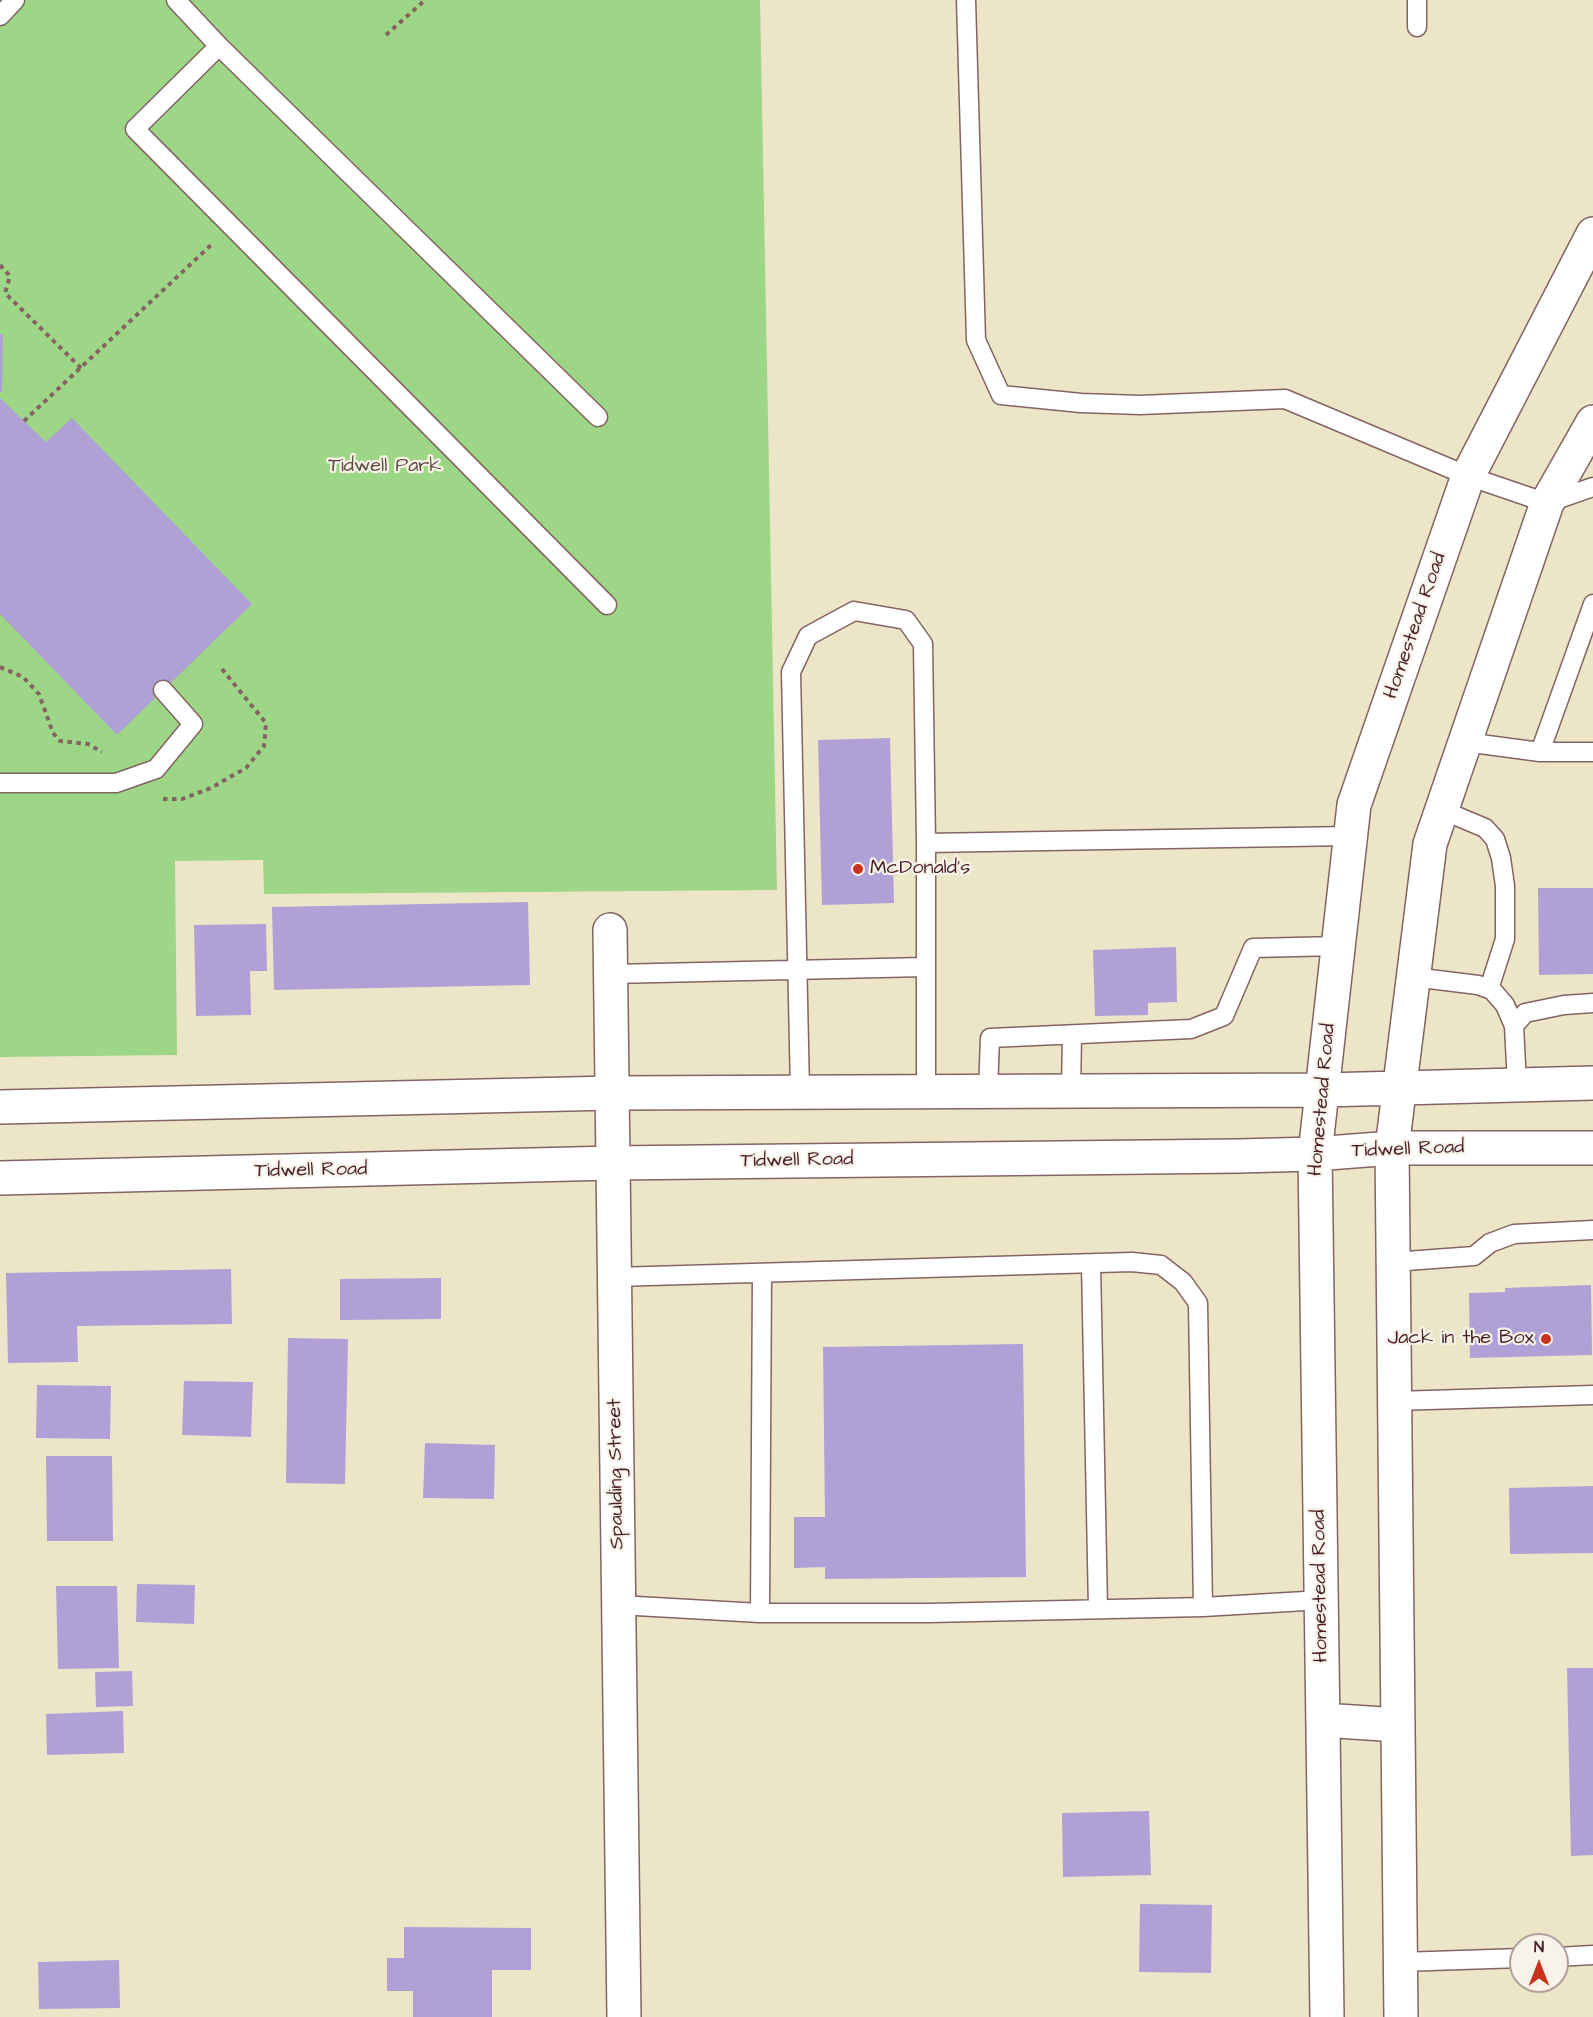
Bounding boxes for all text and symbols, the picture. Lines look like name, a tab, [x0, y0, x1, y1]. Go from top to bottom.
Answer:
park label: Tidwell Park	[328, 455, 442, 479]
street label: Homestead Road	[1380, 550, 1452, 702]
place label: McDonald's	[870, 857, 970, 881]
marker: McDonald's	[851, 862, 865, 876]
street label: Homestead Road	[1304, 1023, 1342, 1177]
street label: Tidwell Road	[1351, 1136, 1465, 1164]
street label: Tidwell Road	[740, 1148, 854, 1174]
street label: Tidwell Road	[254, 1158, 368, 1184]
place label: Jack in the Box	[1388, 1327, 1534, 1351]
marker: Jack in the Box	[1539, 1332, 1553, 1346]
street label: Spaulding Street	[604, 1398, 630, 1550]
street label: Homestead Road	[1308, 1509, 1334, 1663]
north arrow	[1509, 1933, 1569, 1993]
text: N	[1534, 1936, 1544, 1958]

